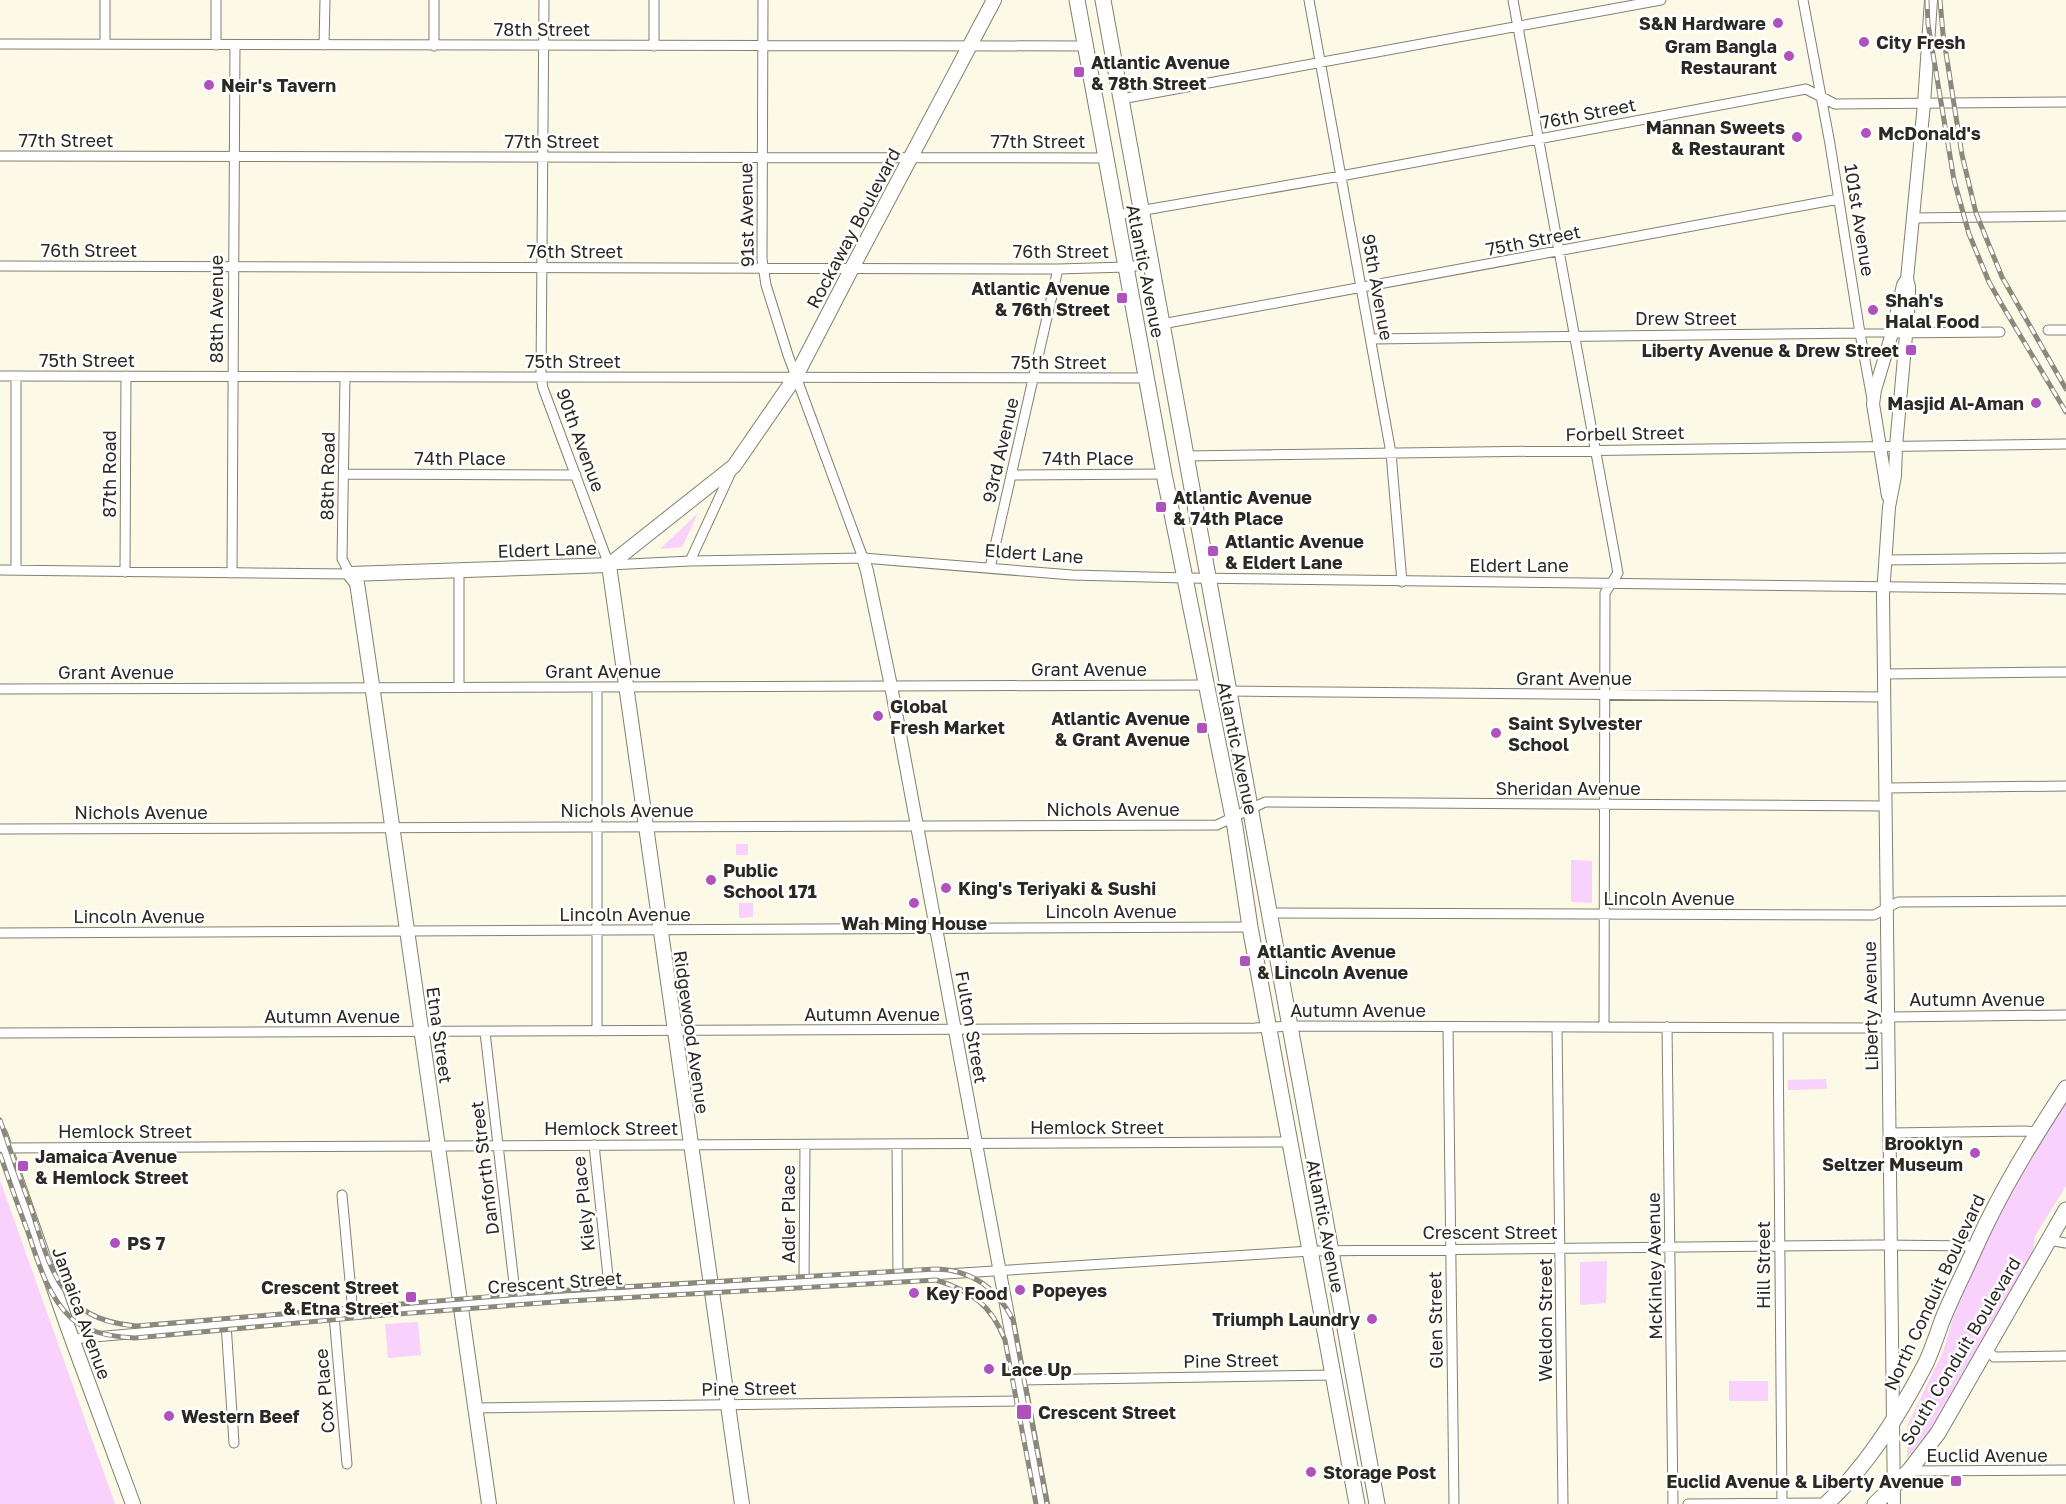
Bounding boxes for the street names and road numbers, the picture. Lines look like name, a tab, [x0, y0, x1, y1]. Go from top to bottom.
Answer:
street label: 78th Street	[494, 18, 590, 40]
street label: 76th Street	[1539, 93, 1637, 133]
street label: 77th Street	[18, 129, 114, 151]
street label: 77th Street	[504, 130, 600, 152]
street label: 77th Street	[990, 130, 1086, 152]
street label: Rockaway Boulevard	[801, 144, 905, 312]
street label: 101st Avenue	[1840, 162, 1880, 278]
street label: 91st Avenue	[734, 163, 758, 267]
street label: Atlantic Avenue	[1122, 203, 1170, 339]
street label: 75th Street	[1484, 220, 1582, 260]
street label: 95th Avenue	[1358, 232, 1398, 342]
street label: 76th Street	[41, 239, 137, 261]
street label: 76th Street	[527, 240, 623, 262]
street label: 76th Street	[1013, 240, 1109, 262]
street label: 88th Avenue	[205, 255, 227, 363]
street label: Drew Street	[1635, 307, 1737, 329]
street label: 75th Street	[39, 349, 135, 371]
street label: 75th Street	[525, 350, 621, 372]
street label: 75th Street	[1011, 351, 1107, 373]
street label: 90th Avenue	[552, 385, 610, 495]
street label: 93rd Avenue	[977, 395, 1023, 505]
street label: Forbell Street	[1565, 421, 1685, 445]
street label: 87th Road	[98, 430, 120, 518]
street label: 88th Road	[315, 431, 339, 521]
street label: 74th Place	[414, 447, 506, 469]
street label: 74th Place	[1042, 447, 1134, 469]
street label: Eldert Lane	[497, 536, 597, 562]
street label: Eldert Lane	[984, 539, 1084, 567]
street label: Eldert Lane	[1469, 554, 1569, 576]
street label: Grant Avenue	[1031, 658, 1147, 680]
street label: Grant Avenue	[545, 660, 661, 682]
street label: Grant Avenue	[58, 661, 174, 683]
street label: Grant Avenue	[1516, 667, 1632, 689]
street label: Atlantic Avenue	[1213, 680, 1263, 816]
street label: Sheridan Avenue	[1495, 777, 1641, 799]
street label: Nichols Avenue	[1046, 798, 1180, 820]
street label: Nichols Avenue	[560, 799, 694, 821]
street label: Nichols Avenue	[74, 801, 208, 823]
street label: Lincoln Avenue	[1603, 887, 1735, 909]
street label: Lincoln Avenue	[1045, 900, 1177, 922]
street label: Lincoln Avenue	[559, 903, 691, 925]
street label: Lincoln Avenue	[73, 905, 205, 927]
street label: Liberty Avenue	[1858, 941, 1882, 1071]
street label: Ridgewood Avenue	[670, 949, 714, 1115]
street label: Fulton Street	[951, 969, 993, 1085]
street label: Etna Street	[422, 985, 458, 1085]
street label: Autumn Avenue	[1909, 988, 2045, 1010]
street label: Autumn Avenue	[1290, 999, 1426, 1021]
street label: Autumn Avenue	[804, 1003, 940, 1025]
street label: Autumn Avenue	[264, 1005, 400, 1027]
street label: Danforth Street	[465, 1100, 503, 1236]
street label: Hemlock Street	[1030, 1116, 1164, 1138]
street label: Hemlock Street	[544, 1117, 678, 1139]
street label: Hemlock Street	[58, 1120, 192, 1142]
street label: Kiely Place	[567, 1155, 599, 1253]
street label: Atlantic Avenue	[1302, 1158, 1350, 1294]
street label: Adler Place	[777, 1165, 799, 1263]
street label: North Conduit Boulevard	[1879, 1190, 1989, 1394]
street label: McKinley Avenue	[1642, 1192, 1666, 1340]
street label: Crescent Street	[1422, 1221, 1558, 1243]
street label: Hill Street	[1752, 1221, 1774, 1309]
street label: Jamaica Avenue	[48, 1244, 116, 1382]
street label: South Conduit Boulevard	[1895, 1253, 2025, 1449]
street label: Weldon Street	[1534, 1258, 1556, 1382]
street label: Crescent Street	[487, 1266, 623, 1298]
street label: Glen Street	[1423, 1271, 1447, 1369]
street label: Cox Place	[309, 1348, 339, 1434]
street label: Pine Street	[1183, 1348, 1279, 1372]
street label: Pine Street	[701, 1376, 797, 1400]
street label: Euclid Avenue	[1926, 1444, 2048, 1466]

